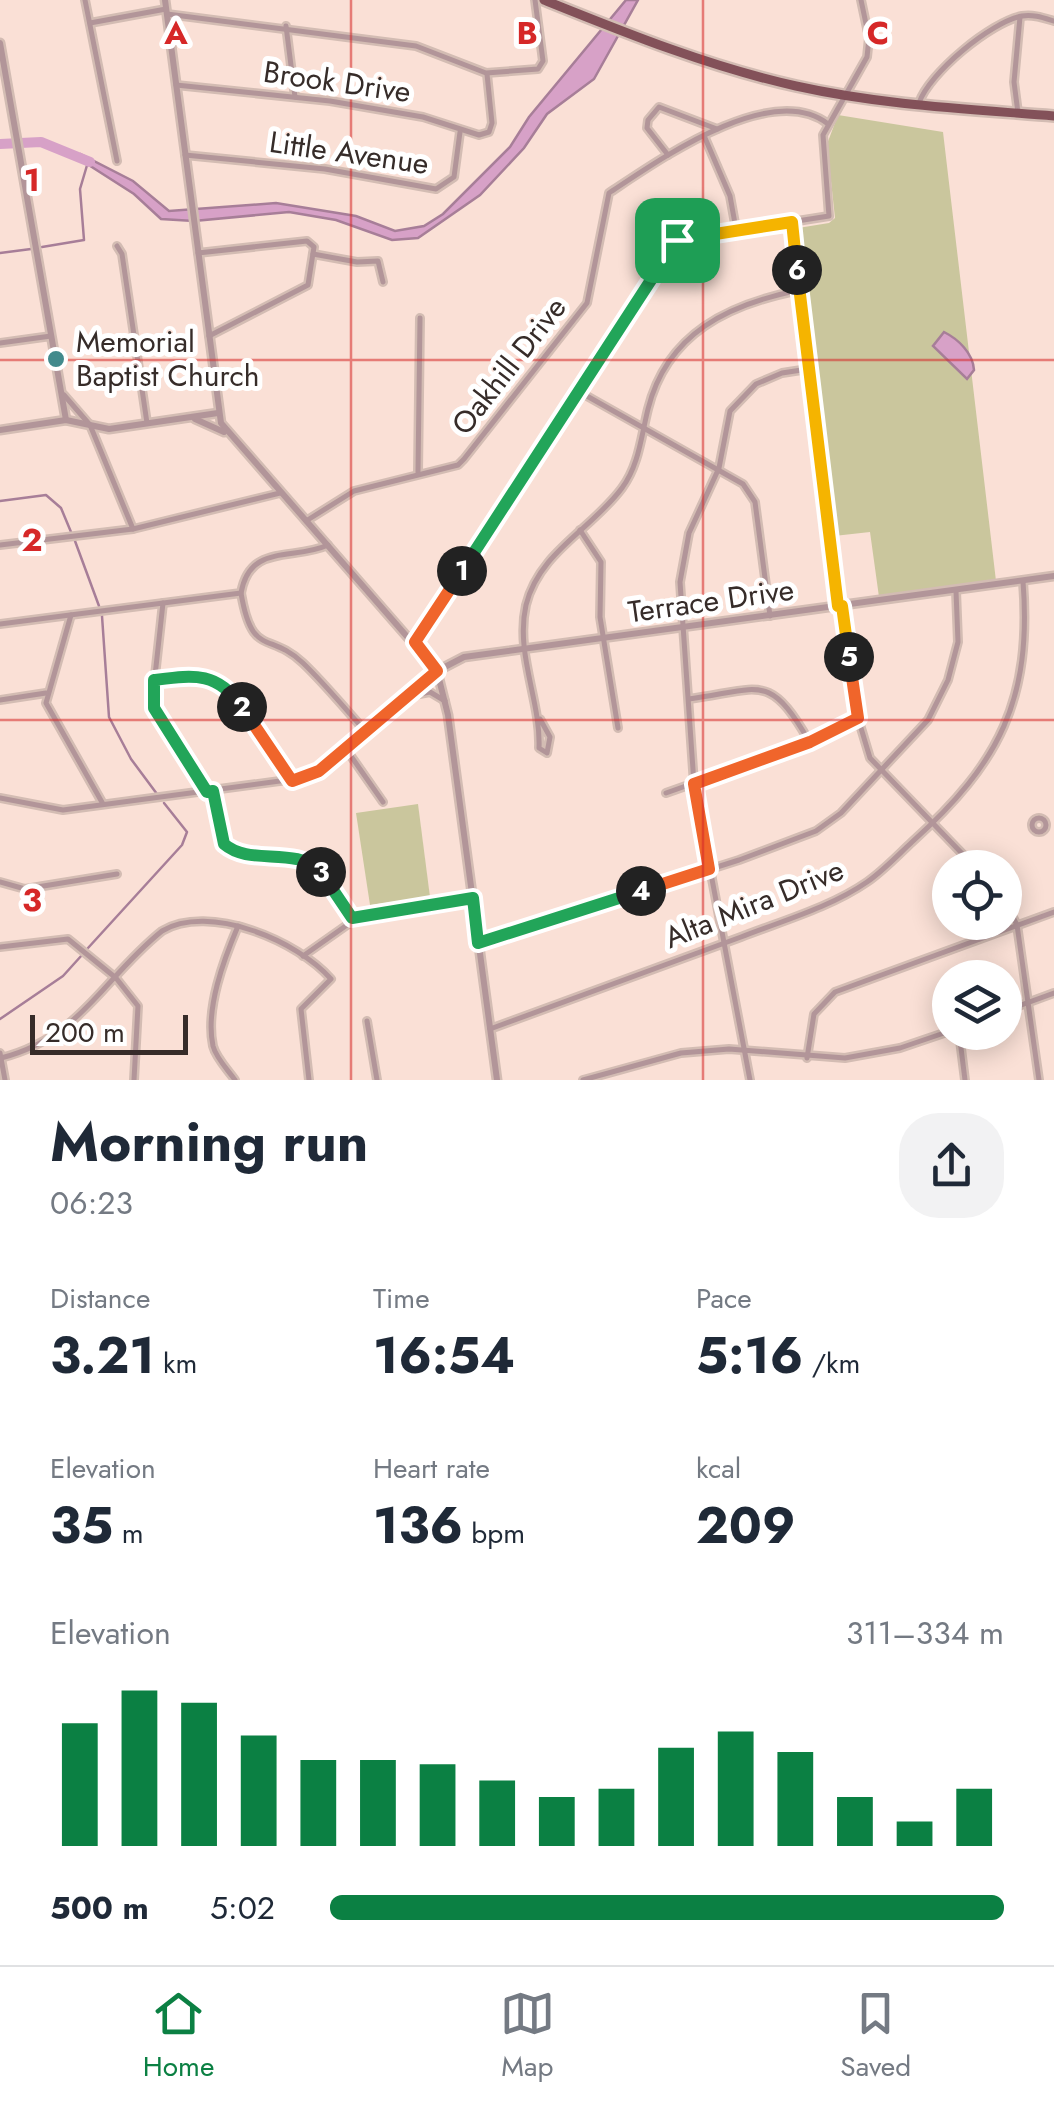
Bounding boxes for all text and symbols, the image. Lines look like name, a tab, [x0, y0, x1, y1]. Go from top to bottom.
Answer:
text: A	[163, 10, 188, 56]
text: B	[516, 10, 538, 56]
text: C	[867, 10, 889, 56]
street label: Brook Drive	[261, 50, 413, 113]
street label: Little Avenue	[267, 120, 432, 185]
text: 1	[24, 157, 40, 203]
pin	[635, 198, 720, 283]
icon: arrive	[650, 213, 705, 268]
pin: 6	[772, 245, 822, 295]
text: 6	[788, 249, 806, 290]
street label: Oakhill Drive	[441, 288, 576, 444]
place label: Memorial Baptist Church	[76, 320, 260, 397]
marker: Memorial Baptist Church	[45, 348, 67, 370]
text: 2	[22, 517, 43, 563]
pin: 1	[437, 546, 487, 596]
text: 1	[455, 550, 469, 591]
street label: Terrace Drive	[625, 568, 797, 633]
pin: 5	[824, 632, 874, 682]
text: 5	[840, 636, 858, 677]
pin: 2	[217, 682, 267, 732]
text: 2	[233, 686, 251, 727]
pin: 3	[296, 847, 346, 897]
street label: Alta Mira Drive	[658, 848, 850, 959]
map controls	[932, 850, 1022, 1050]
button: locate	[932, 850, 1022, 940]
text: 3	[312, 851, 330, 892]
pin: 4	[616, 866, 666, 916]
text: 4	[631, 870, 651, 911]
text: 3	[22, 877, 42, 923]
button: layers	[932, 960, 1022, 1050]
scale bar	[30, 1010, 188, 1054]
text: 200 m	[45, 1012, 125, 1053]
text: Morning run	[50, 1102, 368, 1182]
button: share	[899, 1113, 1004, 1218]
text: 06:23	[50, 1180, 133, 1226]
text: Distance	[50, 1278, 150, 1319]
text: Time	[373, 1278, 430, 1319]
text: Pace	[696, 1278, 752, 1319]
text: 3.21	[50, 1319, 155, 1392]
text: 16:54	[373, 1319, 515, 1392]
text: 5:16	[696, 1319, 803, 1392]
text: km	[155, 1343, 197, 1384]
text: /km	[803, 1343, 860, 1384]
text: Elevation	[50, 1448, 156, 1489]
text: Heart rate	[373, 1448, 490, 1489]
text: kcal	[696, 1448, 741, 1489]
text: 35	[50, 1489, 113, 1562]
text: 136	[373, 1489, 463, 1562]
text: 209	[696, 1489, 795, 1562]
text: m	[113, 1513, 144, 1554]
text: bpm	[463, 1513, 525, 1554]
text: Elevation	[50, 1610, 171, 1656]
text: 311–334 m	[846, 1610, 1004, 1656]
text: 500 m	[50, 1885, 149, 1931]
text: 5:02	[210, 1885, 275, 1931]
tab: Home	[143, 1986, 214, 2087]
tab: Map	[500, 1986, 555, 2087]
tab: Saved	[840, 1986, 911, 2087]

